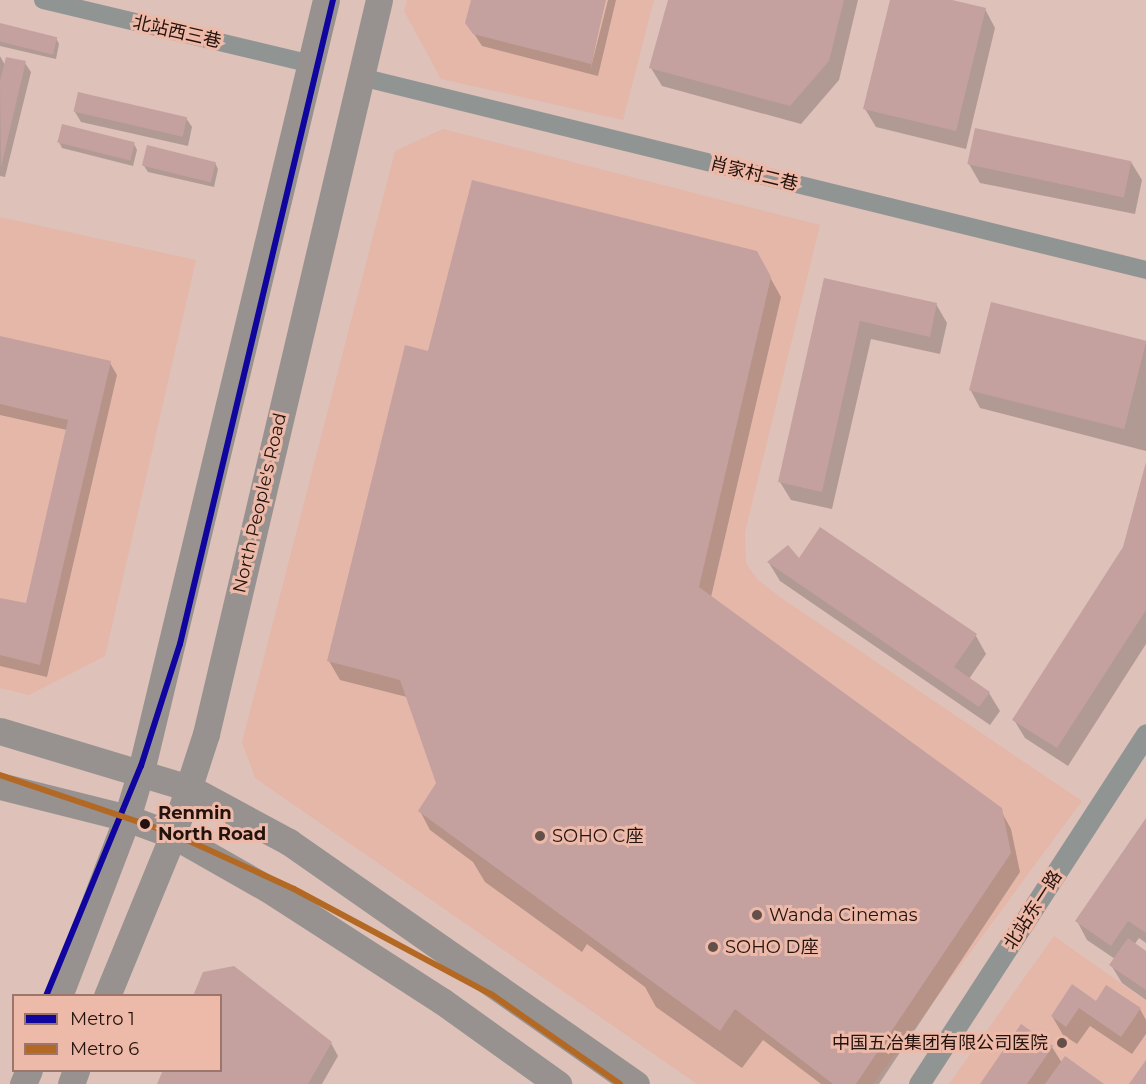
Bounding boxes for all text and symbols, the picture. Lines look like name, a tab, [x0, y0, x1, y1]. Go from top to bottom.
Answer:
street label: 北站西三巷	[131, 11, 223, 53]
street label: 肖家村二巷	[708, 153, 800, 195]
street label: North People's Road	[229, 411, 291, 595]
place label: Renmin North Road	[158, 803, 266, 846]
marker: Renmin North Road	[136, 815, 154, 833]
place label: SOHO C座	[552, 825, 643, 847]
marker: SOHO C座	[533, 829, 547, 843]
street label: 北站东一路	[999, 866, 1067, 954]
place label: Wanda Cinemas	[769, 904, 917, 926]
marker: Wanda Cinemas	[750, 908, 764, 922]
place label: SOHO D座	[725, 936, 818, 958]
marker: SOHO D座	[706, 940, 720, 954]
legend	[12, 994, 222, 1072]
text: Metro 1	[70, 1008, 135, 1030]
place label: 中国五冶集团有限公司医院	[832, 1032, 1048, 1054]
marker: 中国五冶集团有限公司医院	[1053, 1034, 1071, 1052]
text: Metro 6	[70, 1038, 139, 1060]

